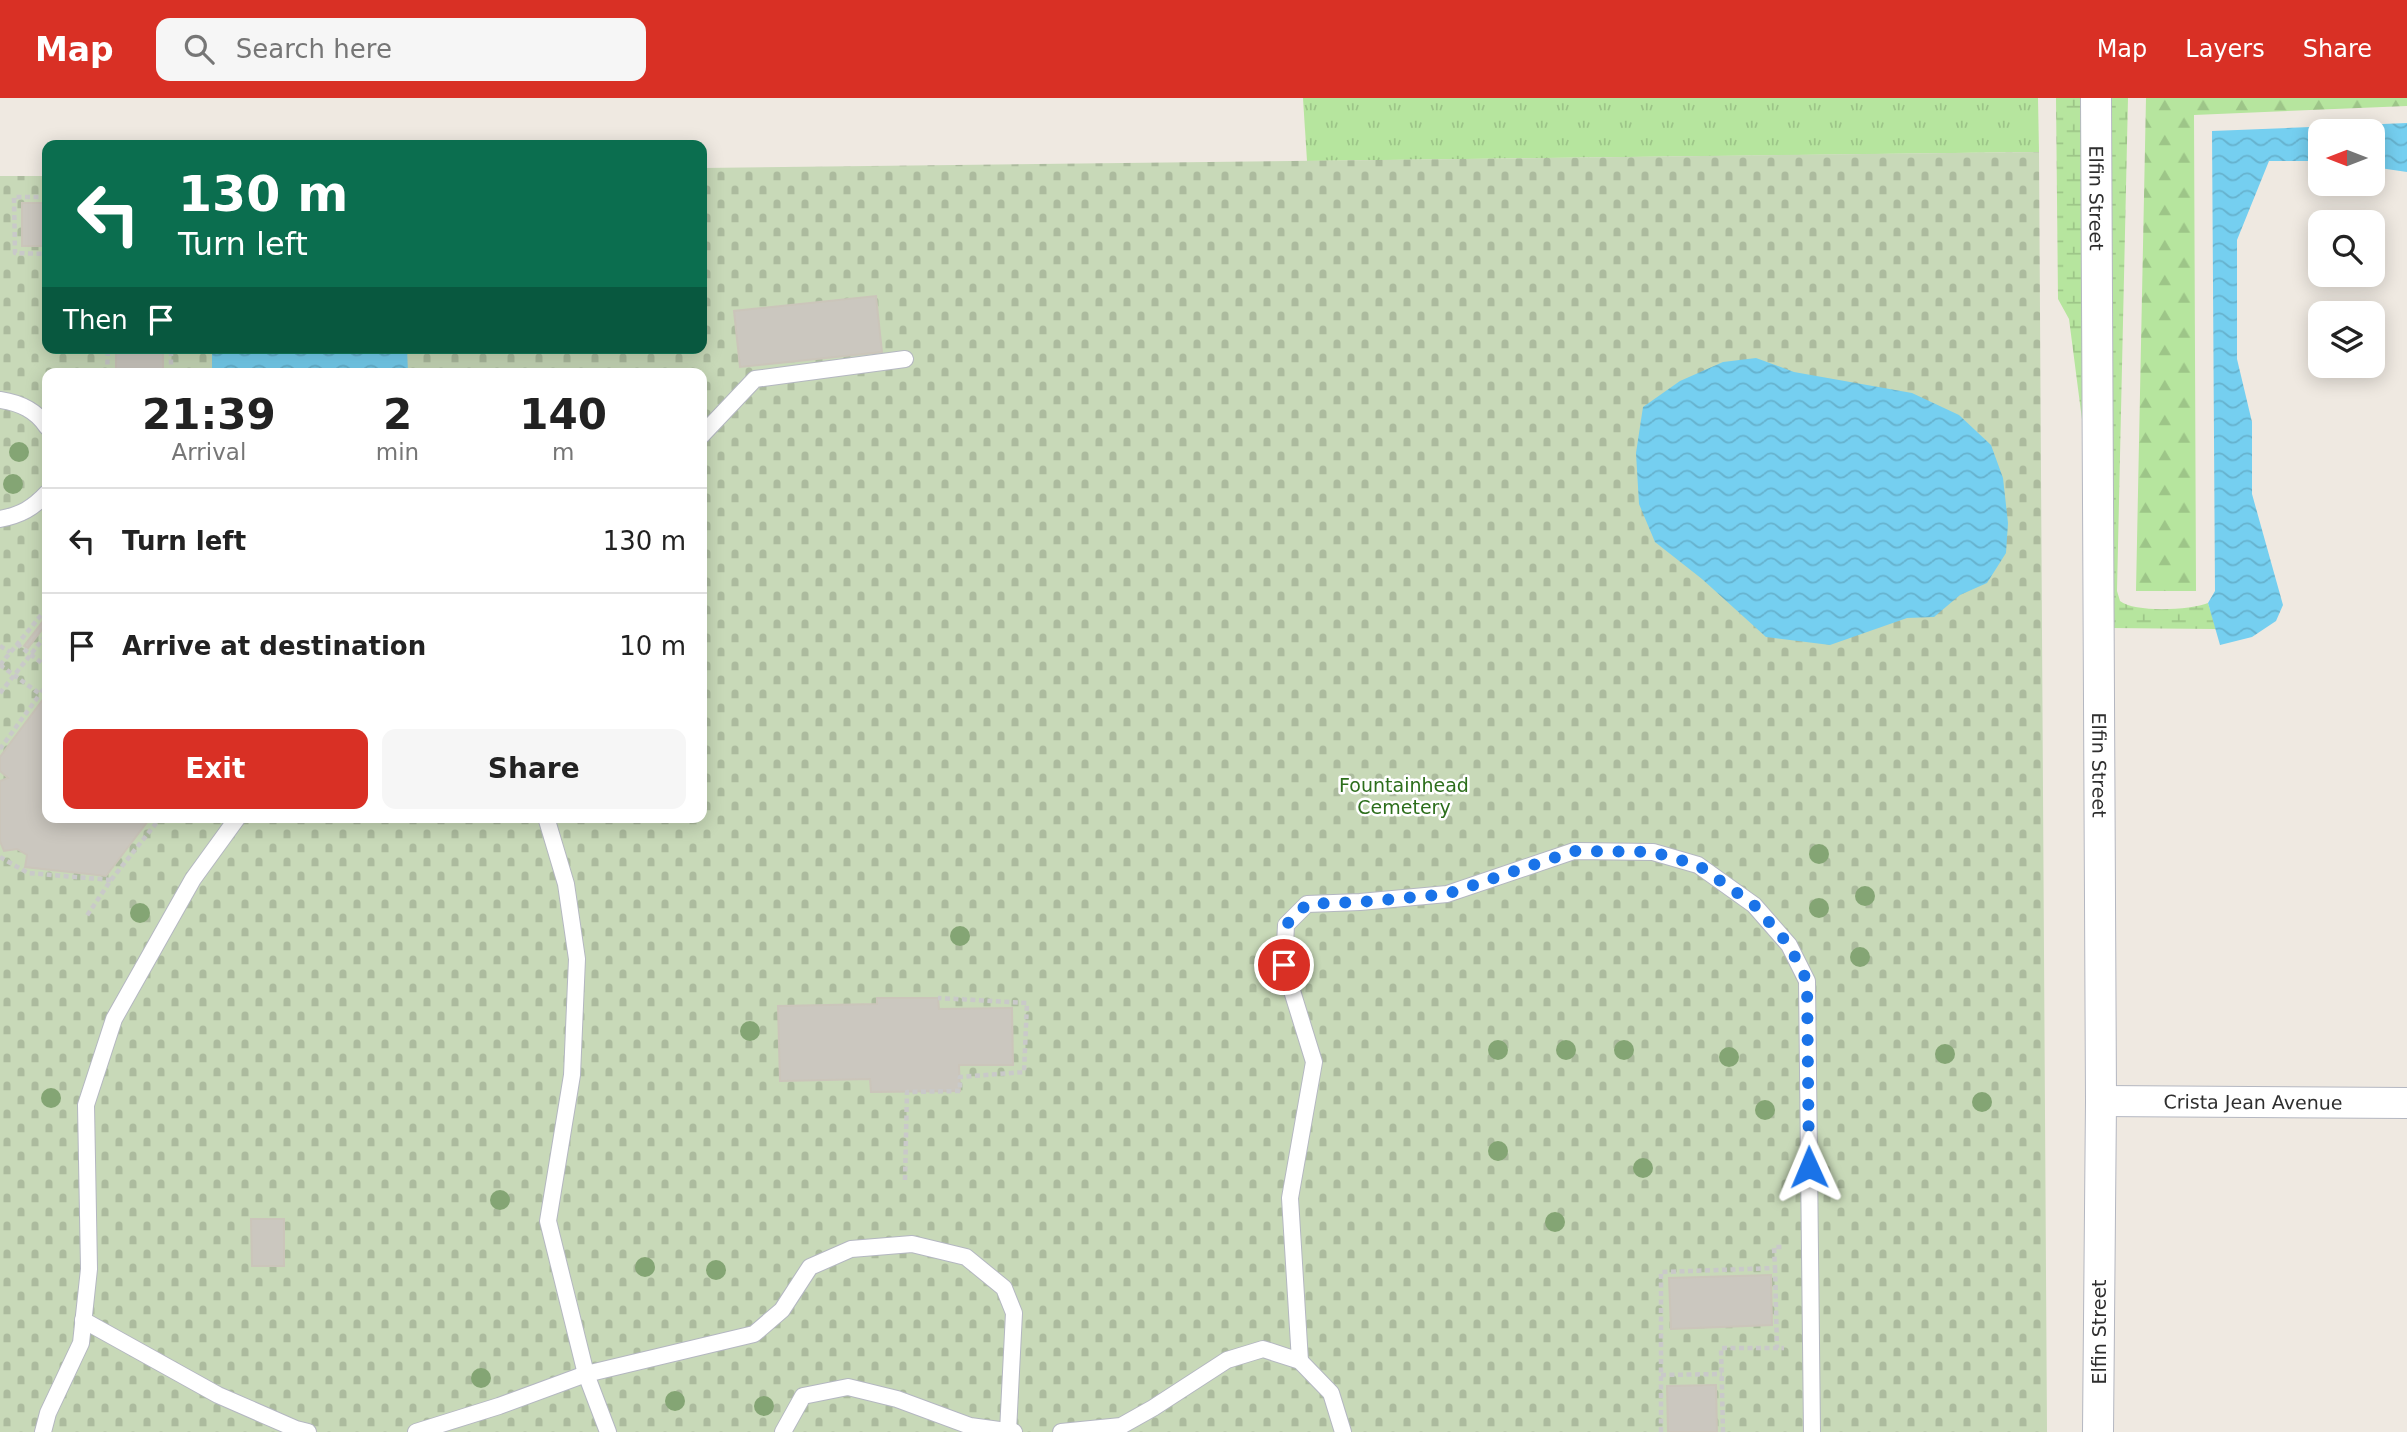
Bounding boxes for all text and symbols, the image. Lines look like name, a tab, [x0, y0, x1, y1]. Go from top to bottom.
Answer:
search box	[156, 18, 646, 81]
text: Map	[35, 30, 114, 69]
icon: search	[180, 30, 218, 68]
text: Search here	[236, 34, 392, 64]
text: Map	[2097, 35, 2147, 63]
text: Layers	[2185, 35, 2265, 63]
text: Share	[2303, 35, 2372, 63]
north arrow	[2308, 119, 2385, 196]
map controls	[2308, 119, 2385, 378]
street label: Elfin Street	[2085, 145, 2108, 251]
text: 130 m	[178, 166, 348, 223]
icon: left	[63, 168, 154, 259]
button: search	[2308, 210, 2385, 287]
text: Turn left	[178, 225, 308, 263]
icon: arrive	[142, 301, 180, 339]
button: layers	[2308, 301, 2385, 378]
text: Then	[63, 305, 128, 335]
text: 21:39	[142, 390, 276, 439]
text: 2	[383, 390, 412, 439]
text: 140	[519, 390, 607, 439]
text: Arrival	[172, 439, 246, 465]
text: min	[376, 439, 419, 465]
text: m	[552, 439, 574, 465]
icon: left	[63, 522, 101, 560]
text: Turn left	[122, 526, 246, 556]
text: 130 m	[603, 526, 686, 556]
icon: arrive	[63, 627, 101, 665]
text: Arrive at destination	[122, 631, 426, 661]
text: 10 m	[619, 631, 686, 661]
street label: Elfin Street	[2088, 712, 2111, 818]
button: Exit	[63, 729, 368, 809]
button: Share	[382, 729, 686, 809]
park label: Fountainhead Cemetery	[1339, 774, 1469, 818]
pin	[1254, 935, 1314, 995]
icon: arrive	[1265, 946, 1303, 984]
street label: Crista Jean Avenue	[2163, 1090, 2343, 1114]
position arrow	[1772, 1130, 1846, 1204]
street label: Elfin Street	[2088, 1279, 2110, 1385]

